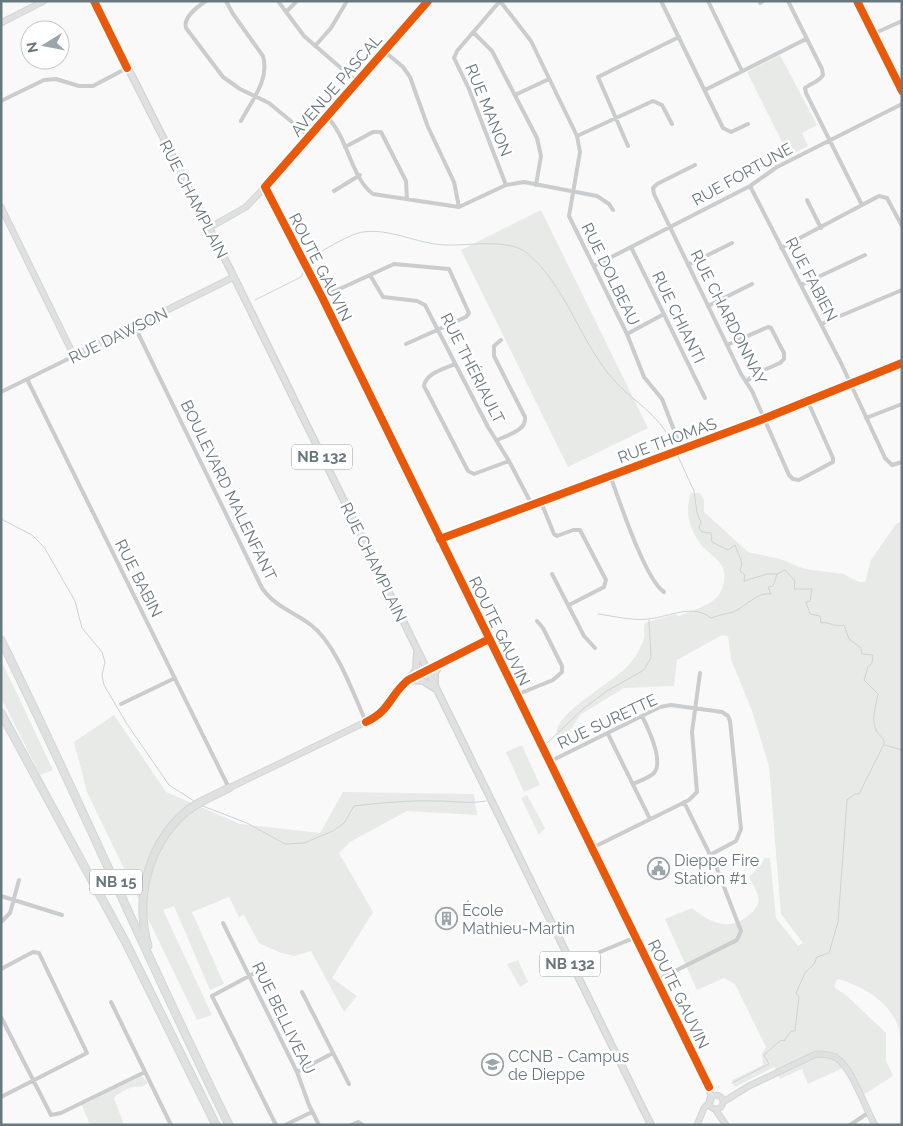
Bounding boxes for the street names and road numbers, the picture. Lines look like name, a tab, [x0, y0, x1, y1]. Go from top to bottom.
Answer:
street label: AVENUE PASCAL	[287, 30, 386, 140]
street label: RUE MANON	[461, 61, 516, 159]
street label: RUE CHAMPLAIN	[155, 137, 232, 262]
street label: RUE FORTUNE	[689, 139, 796, 210]
street label: ROUTE GAUVIN	[285, 210, 356, 325]
street label: RUE DOLBEAU	[577, 220, 644, 329]
street label: RUE FABIEN	[781, 234, 842, 324]
street label: RUE CHARDONNAY	[686, 247, 771, 388]
street label: RUE CHIANTI	[648, 268, 709, 366]
street label: RUE DAWSON	[66, 303, 171, 368]
street label: RUE THÉRIAULT	[437, 309, 510, 427]
street label: BOULEVARD MALENFANT	[177, 397, 281, 584]
street label: RUE THOMAS	[615, 414, 719, 467]
road number: NB 132	[292, 444, 352, 470]
street label: RUE CHAMPLAIN	[336, 499, 411, 625]
street label: RUE BABIN	[111, 536, 166, 620]
street label: ROUTE GAUVIN	[465, 573, 534, 689]
street label: RUE SURETTE	[554, 690, 660, 753]
road number: NB 15	[90, 870, 142, 894]
street label: ROUTE GAUVIN	[644, 936, 713, 1052]
road number: NB 132	[540, 952, 600, 976]
street label: RUE BELLIVEAU	[248, 959, 319, 1077]

